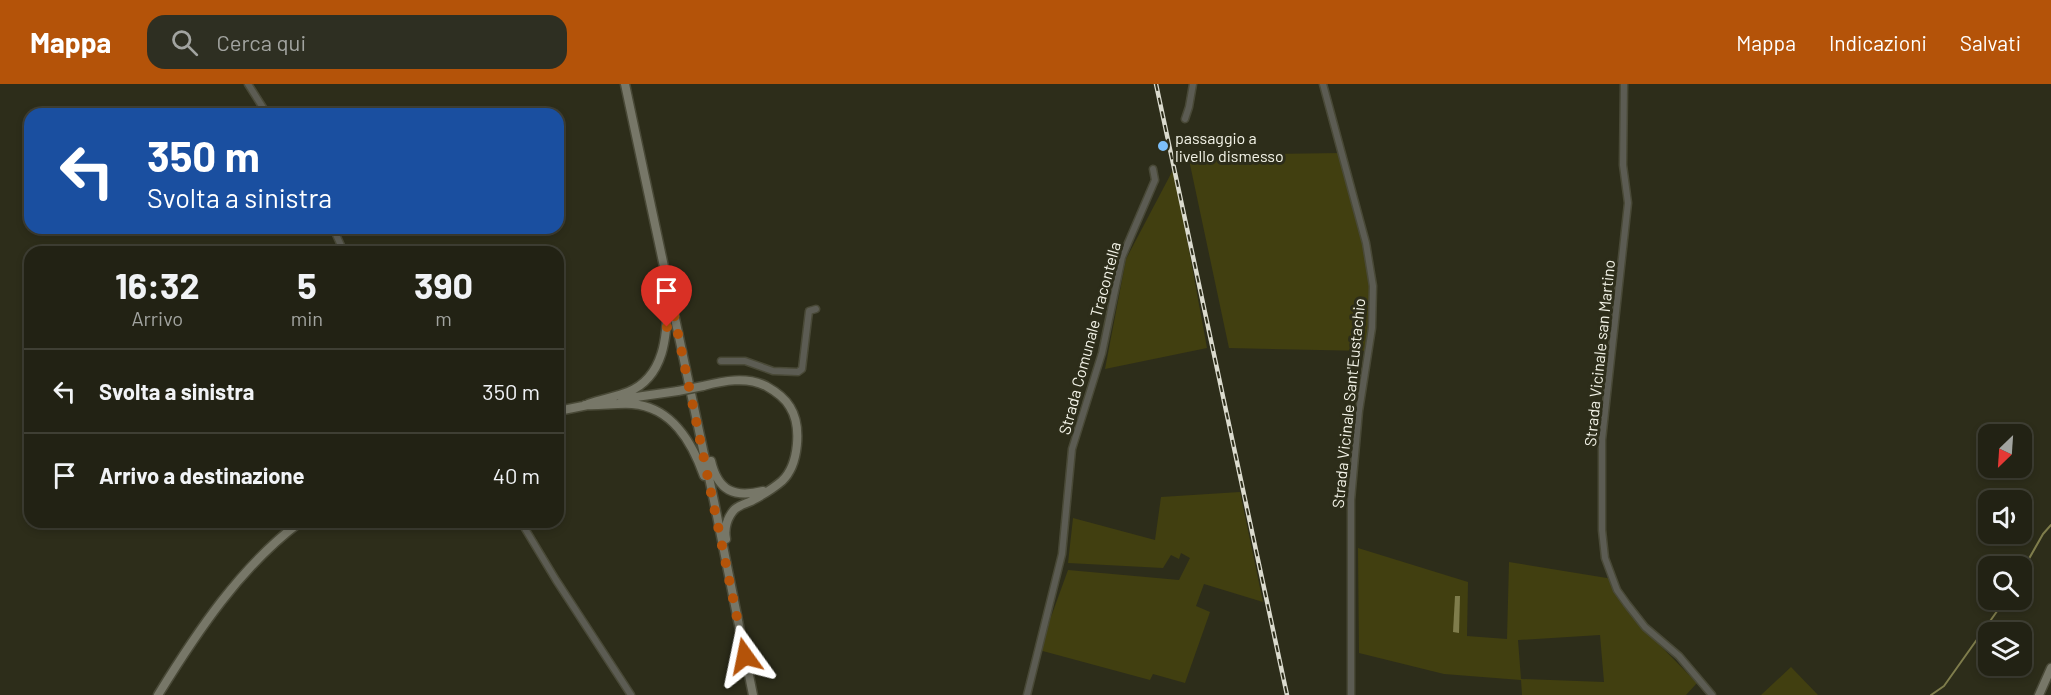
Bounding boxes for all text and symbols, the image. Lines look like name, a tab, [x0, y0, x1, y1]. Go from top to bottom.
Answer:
search box	[147, 15, 567, 69]
text: Mappa	[30, 25, 111, 59]
icon: search	[168, 26, 201, 59]
text: Cerca qui	[216, 29, 306, 55]
text: Mappa	[1736, 30, 1796, 55]
text: Indicazioni	[1829, 30, 1927, 55]
text: Salvati	[1960, 30, 2021, 55]
place label: passaggio a livello dismesso	[1175, 128, 1284, 165]
text: 350 m	[147, 130, 260, 180]
icon: left	[48, 132, 126, 210]
marker: passaggio a livello dismesso	[1156, 139, 1170, 153]
text: Svolta a sinistra	[147, 181, 332, 213]
street label: Strada Comunale Tracontella	[1054, 239, 1124, 437]
street label: Strada Vicinale san Martino	[1580, 259, 1618, 447]
text: 16:32	[115, 263, 200, 306]
text: 5	[297, 263, 317, 306]
text: 390	[414, 263, 473, 306]
pin	[641, 265, 692, 327]
icon: arrive	[650, 274, 683, 307]
street label: Strada Vicinale Sant'Eustachio	[1328, 297, 1368, 509]
text: Arrivo	[131, 306, 183, 330]
text: min	[291, 306, 323, 330]
text: m	[435, 306, 452, 330]
icon: left	[48, 375, 81, 408]
text: Svolta a sinistra	[99, 378, 254, 404]
text: 350 m	[482, 378, 540, 404]
north arrow	[1978, 424, 2032, 478]
map controls	[1978, 424, 2032, 676]
icon: arrive	[48, 459, 81, 492]
text: Arrivo a destinazione	[99, 462, 305, 488]
text: 40 m	[493, 462, 540, 488]
button: sound	[1978, 490, 2032, 544]
button: search	[1978, 556, 2032, 610]
button: layers	[1978, 622, 2032, 676]
position arrow	[713, 624, 777, 688]

